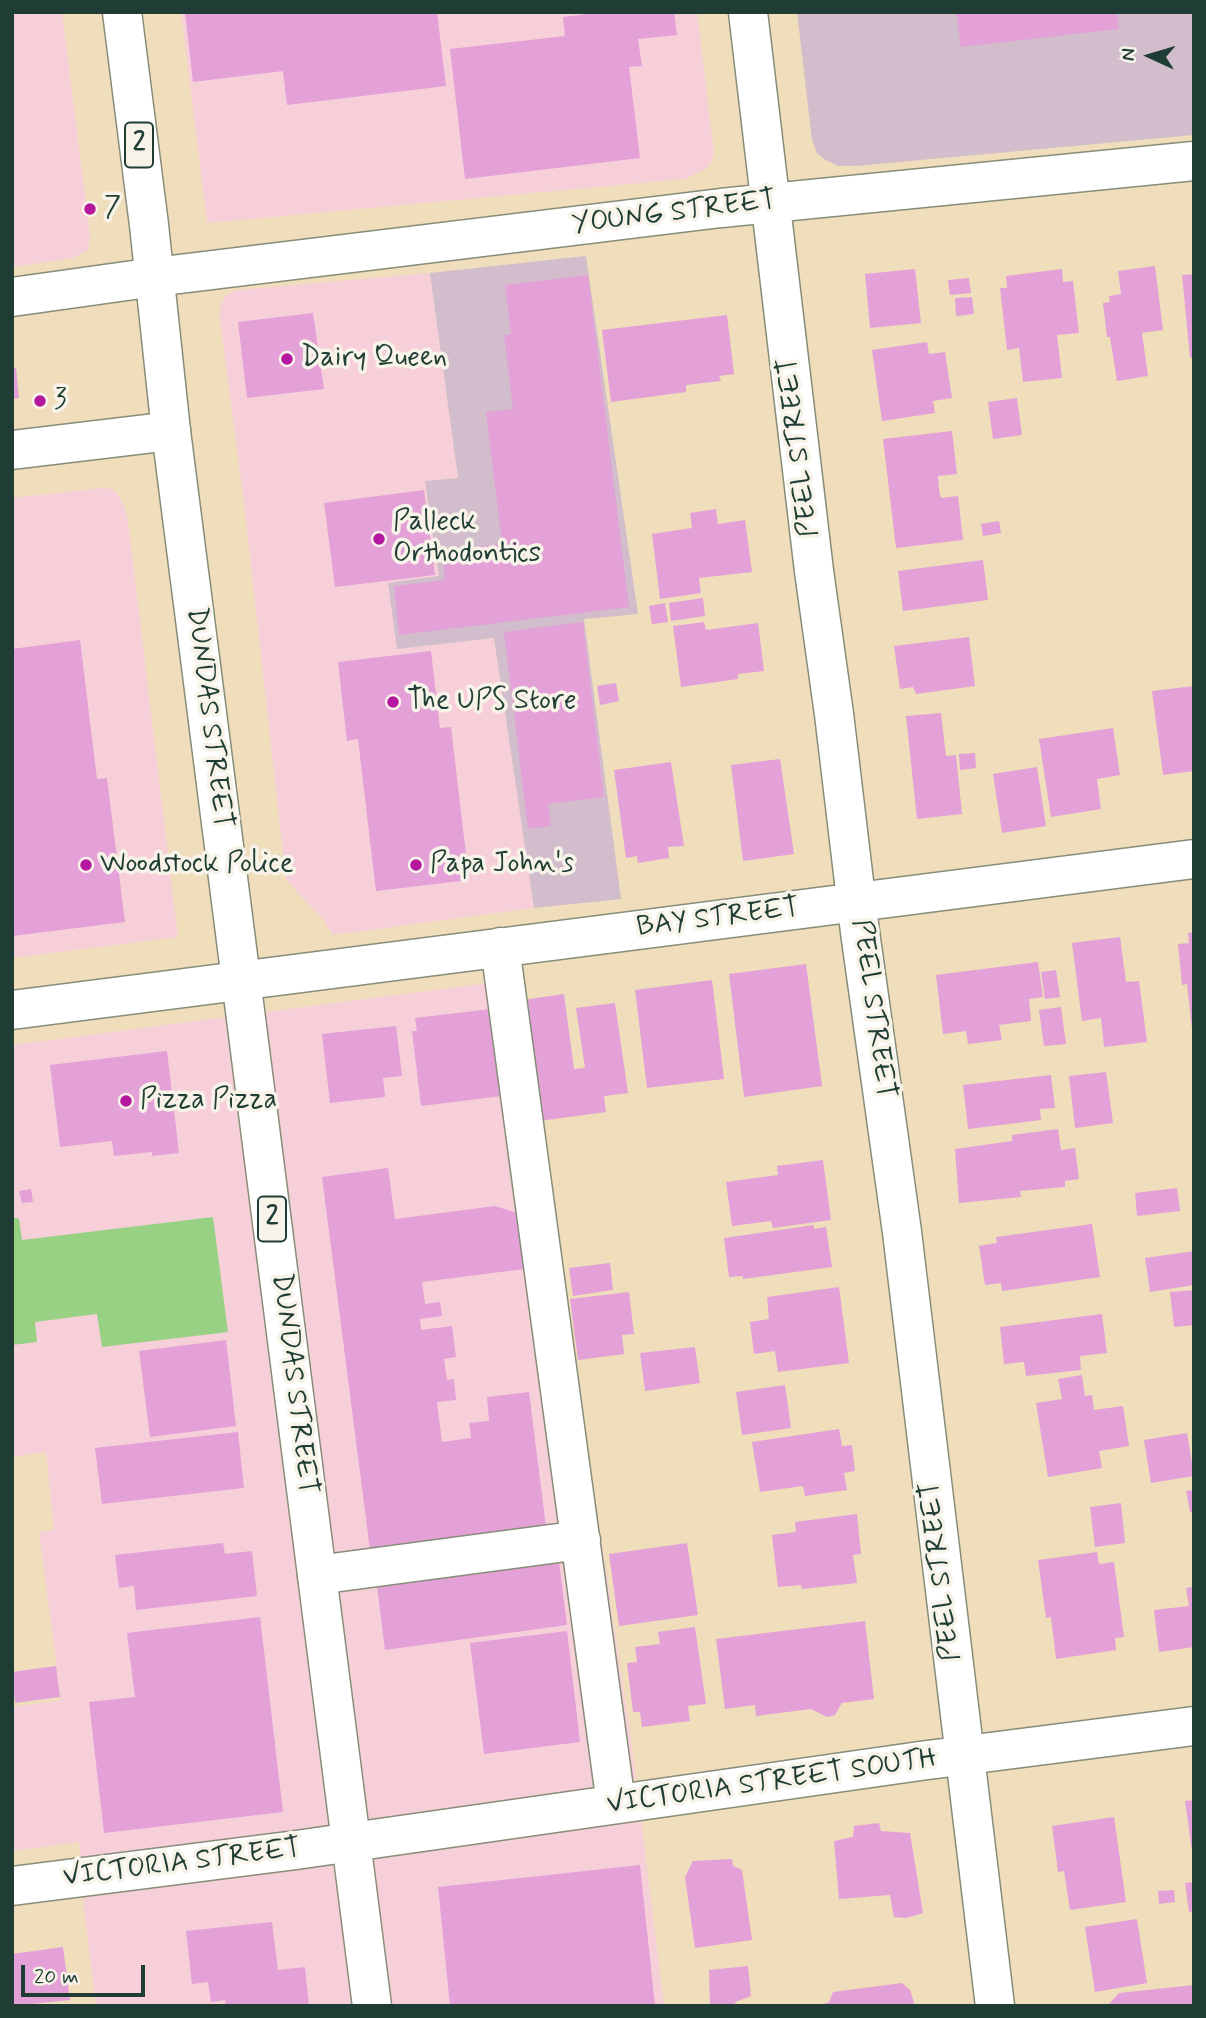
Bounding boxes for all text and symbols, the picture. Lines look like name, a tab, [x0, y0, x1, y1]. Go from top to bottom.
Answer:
north arrow	[1115, 21, 1185, 91]
text: N	[1116, 47, 1141, 62]
road number: 2	[125, 122, 153, 168]
street label: YOUNG STREET	[570, 185, 778, 243]
place label: 7	[104, 192, 121, 226]
marker: 7	[82, 201, 98, 217]
place label: Dairy Queen	[301, 342, 447, 376]
marker: Dairy Queen	[279, 351, 295, 367]
street label: PEEL STREET	[772, 355, 828, 539]
place label: 3	[54, 384, 67, 418]
marker: 3	[32, 393, 48, 409]
place label: Palleck Orthodontics	[393, 506, 541, 572]
marker: Palleck Orthodontics	[371, 531, 387, 547]
street label: DUNDAS STREET	[178, 605, 238, 831]
place label: The UPS Store	[407, 685, 577, 719]
marker: The UPS Store	[385, 694, 401, 710]
place label: Woodstock Police	[100, 848, 293, 882]
place label: Papa John's	[430, 848, 574, 882]
marker: Woodstock Police	[78, 857, 94, 873]
marker: Papa John's	[408, 857, 424, 873]
street label: BAY STREET	[635, 892, 801, 946]
street label: PEEL STREET	[843, 917, 901, 1101]
place label: Pizza Pizza	[140, 1084, 277, 1118]
marker: Pizza Pizza	[118, 1093, 134, 1109]
road number: 2	[258, 1196, 286, 1242]
street label: DUNDAS STREET	[263, 1271, 323, 1497]
street label: PEEL STREET	[914, 1479, 970, 1663]
street label: VICTORIA STREET SOUTH	[605, 1743, 939, 1823]
street label: VICTORIA STREET	[61, 1833, 303, 1895]
scale bar	[24, 1952, 149, 1996]
text: 20 m	[34, 1963, 79, 1991]

